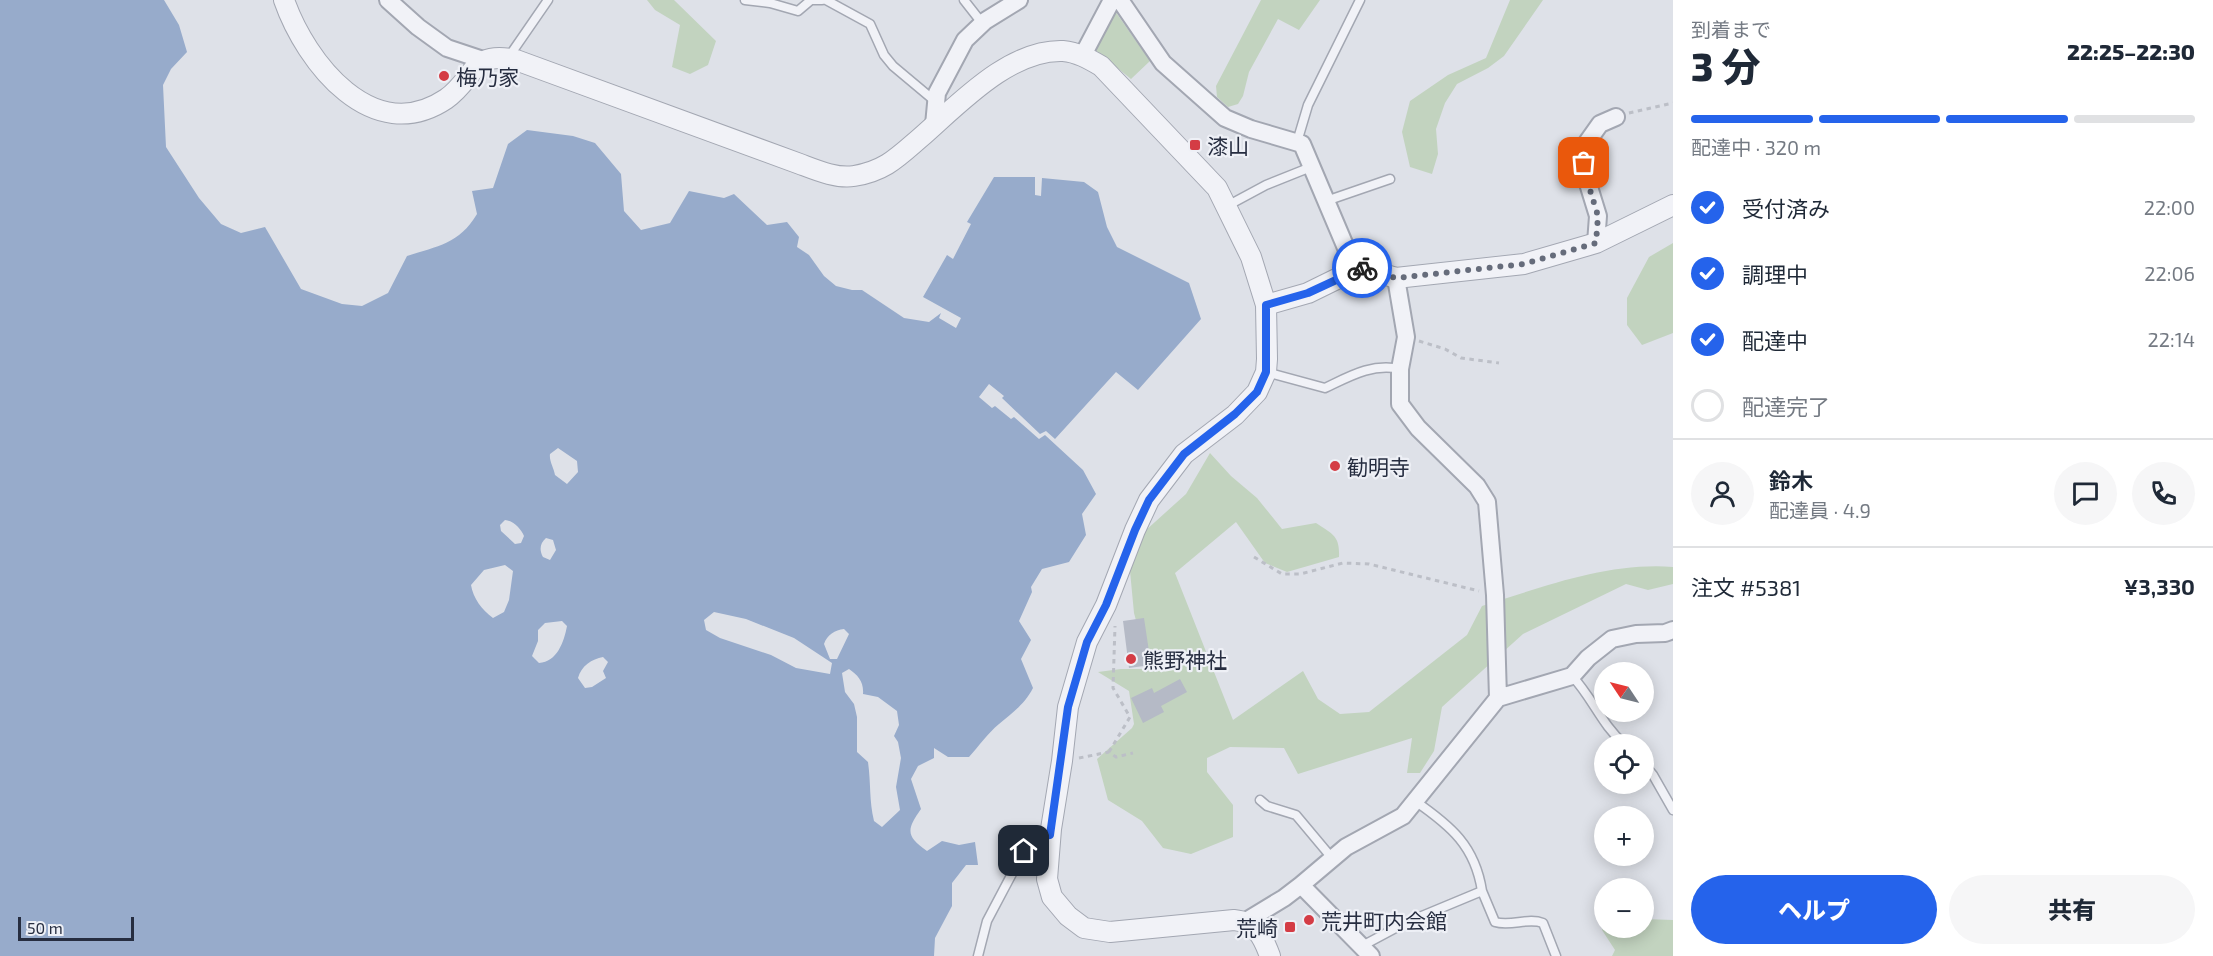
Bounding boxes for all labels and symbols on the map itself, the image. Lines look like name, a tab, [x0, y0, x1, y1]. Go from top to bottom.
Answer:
place label: 梅乃家	[456, 64, 519, 89]
marker: 梅乃家	[437, 69, 451, 83]
place label: 漆山	[1207, 133, 1249, 158]
pin	[1558, 137, 1609, 188]
marker: 漆山	[1188, 138, 1202, 152]
courier	[1332, 238, 1392, 298]
place label: 勧明寺	[1347, 454, 1410, 479]
marker: 勧明寺	[1328, 459, 1342, 473]
place label: 熊野神社	[1143, 647, 1227, 672]
marker: 熊野神社	[1124, 652, 1138, 666]
north arrow	[1594, 662, 1654, 722]
pin	[998, 825, 1049, 876]
place label: 荒井町内会館	[1321, 908, 1447, 933]
marker: 荒井町内会館	[1302, 913, 1316, 927]
scale bar	[18, 914, 134, 942]
place label: 荒崎	[1236, 915, 1278, 940]
marker: 荒崎	[1283, 920, 1297, 934]

